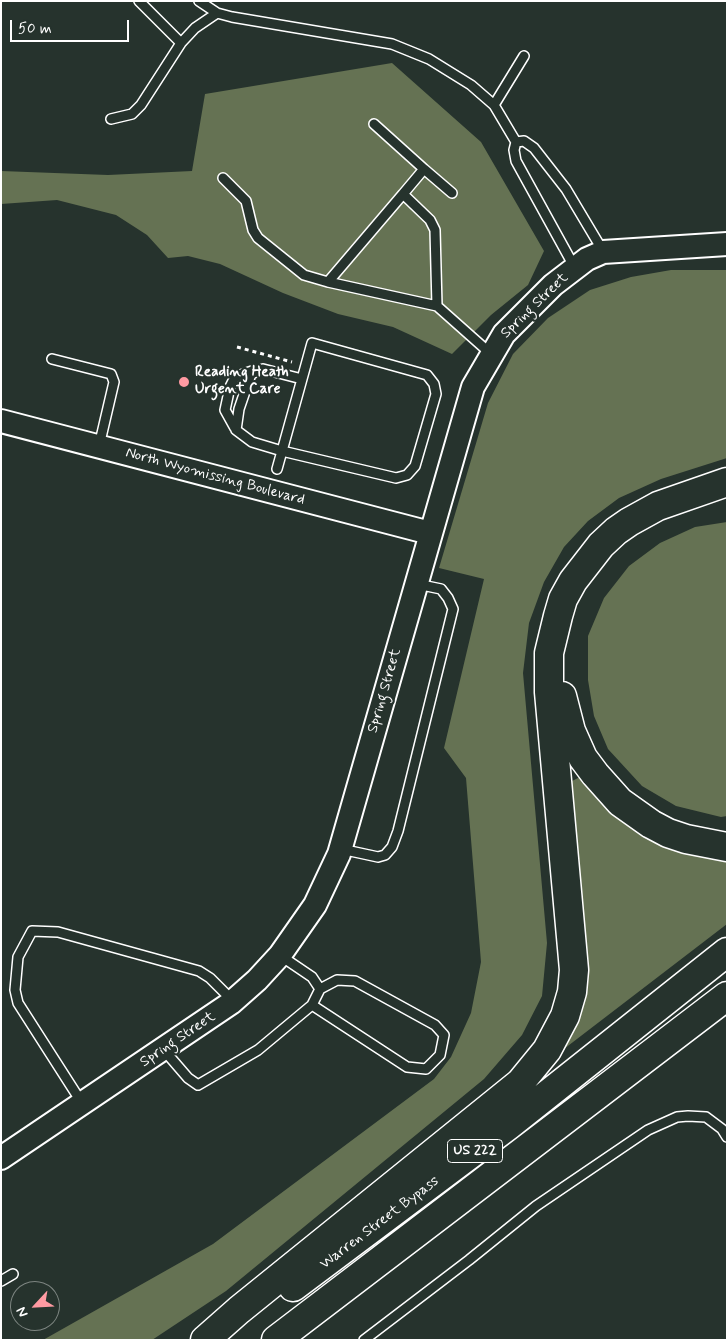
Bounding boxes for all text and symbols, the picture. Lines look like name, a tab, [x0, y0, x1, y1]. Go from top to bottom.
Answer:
scale bar	[12, 10, 131, 42]
text: 50 m	[18, 19, 52, 39]
street label: Spring Street	[498, 269, 572, 343]
place label: Reading Heath Urgent Care	[195, 364, 289, 399]
marker: Reading Heath Urgent Care	[177, 375, 191, 389]
street label: North Wyomissing Boulevard	[123, 444, 307, 510]
street label: Spring Street	[364, 647, 406, 735]
street label: Spring Street	[137, 1008, 219, 1072]
road number: US 222	[448, 1140, 502, 1162]
street label: Warren Street Bypass	[317, 1172, 443, 1274]
north arrow	[10, 1281, 60, 1331]
text: N	[12, 1304, 32, 1320]

